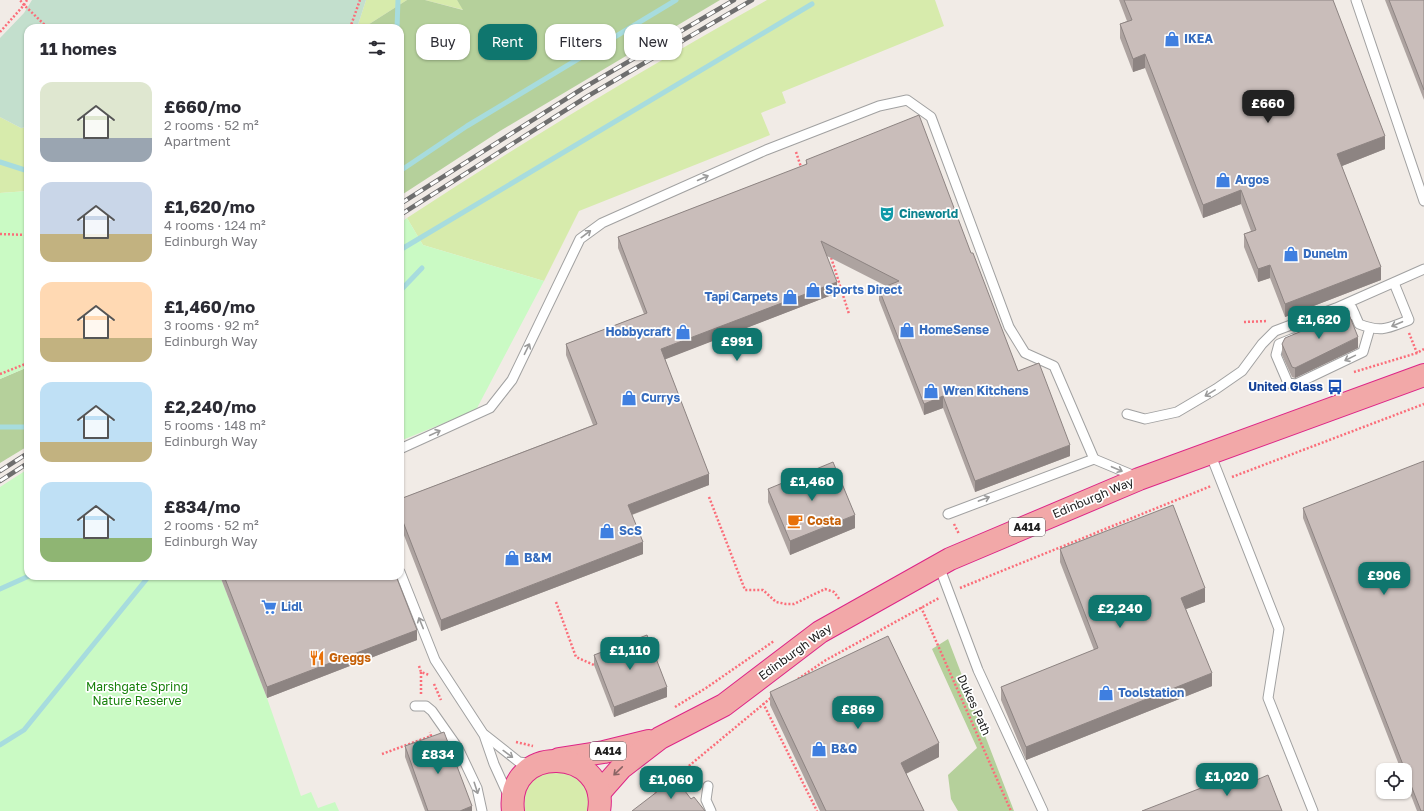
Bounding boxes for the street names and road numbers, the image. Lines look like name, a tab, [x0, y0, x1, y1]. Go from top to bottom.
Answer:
street label: Edinburgh Way	[1050, 474, 1136, 521]
road number: A414	[1009, 518, 1045, 536]
street label: Edinburgh Way	[755, 620, 834, 683]
street label: Dukes Path	[954, 672, 995, 738]
road number: A414	[590, 742, 626, 760]

